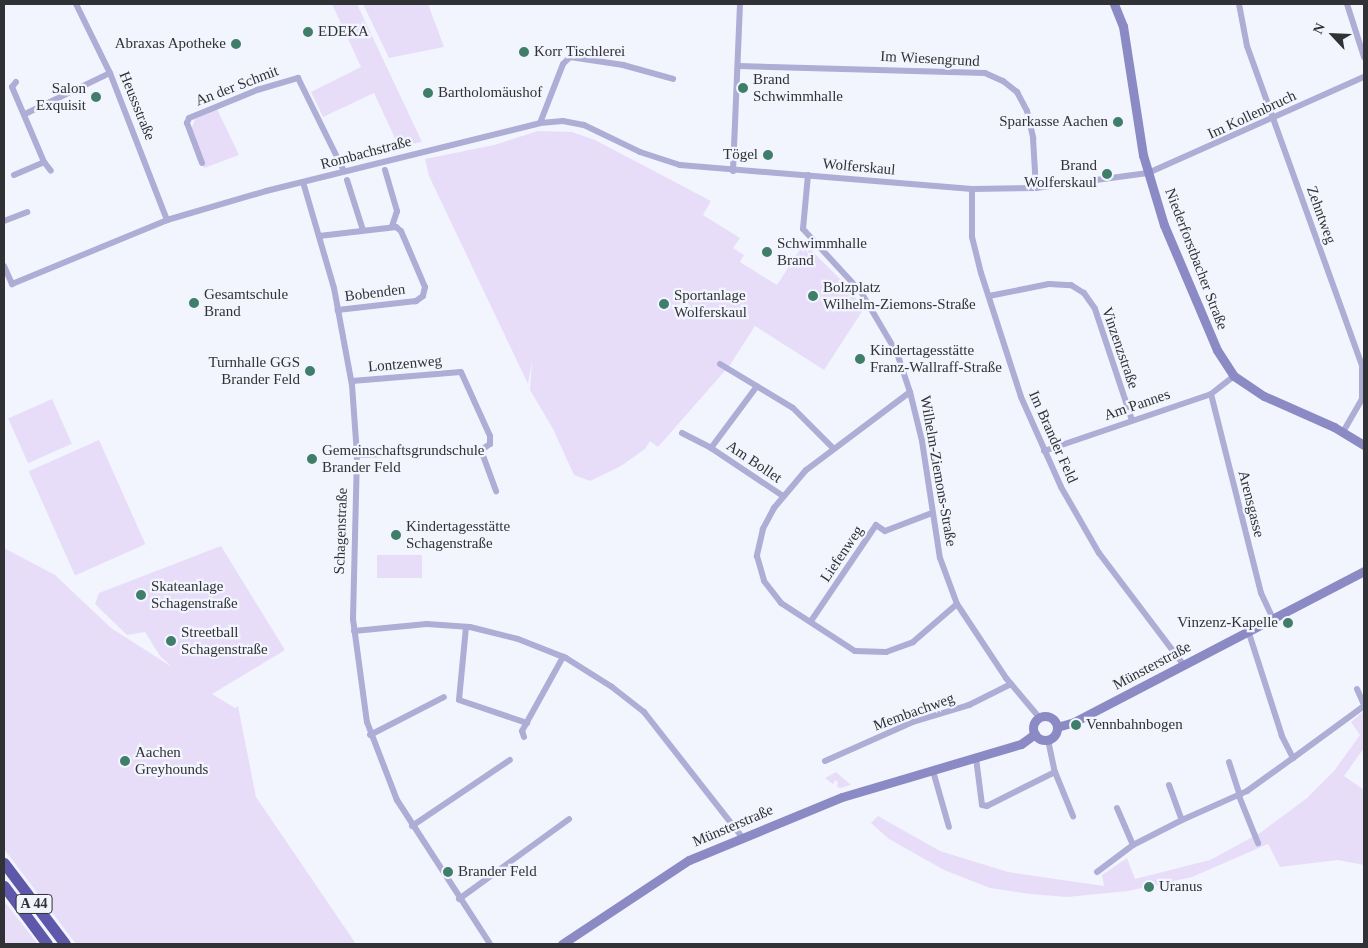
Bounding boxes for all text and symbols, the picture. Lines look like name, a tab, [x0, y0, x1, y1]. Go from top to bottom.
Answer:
north arrow	[1308, 10, 1358, 60]
text: N	[1310, 21, 1328, 36]
place label: EDEKA	[318, 23, 369, 41]
marker: EDEKA	[302, 26, 314, 38]
place label: Abraxas Apotheke	[114, 35, 226, 53]
marker: Abraxas Apotheke	[230, 38, 242, 50]
place label: Korr Tischlerei	[534, 43, 626, 61]
marker: Korr Tischlerei	[518, 46, 530, 58]
street label: Im Wiesengrund	[880, 47, 980, 71]
street label: An der Schmit	[193, 62, 281, 110]
street label: Heussstraße	[115, 69, 159, 143]
place label: Brand Schwimmhalle	[753, 70, 843, 105]
place label: Salon Exquisit	[36, 79, 86, 114]
marker: Brand Schwimmhalle	[737, 82, 749, 94]
place label: Bartholomäushof	[438, 84, 542, 102]
marker: Bartholomäushof	[422, 87, 434, 99]
street label: Im Kollenbruch	[1205, 87, 1299, 143]
marker: Salon Exquisit	[90, 91, 102, 103]
place label: Sparkasse Aachen	[998, 113, 1108, 131]
marker: Sparkasse Aachen	[1112, 116, 1124, 128]
street label: Rombachstraße	[319, 132, 413, 174]
place label: Tögel	[723, 146, 758, 164]
marker: Tögel	[762, 149, 774, 161]
street label: Wolferskaul	[822, 155, 896, 179]
place label: Brand Wolferskaul	[1024, 156, 1097, 191]
marker: Brand Wolferskaul	[1101, 168, 1113, 180]
street label: Zehntweg	[1302, 184, 1340, 246]
street label: Niederforstbacher Straße	[1161, 186, 1231, 332]
place label: Schwimmhalle Brand	[777, 234, 867, 269]
marker: Schwimmhalle Brand	[761, 246, 773, 258]
place label: Bolzplatz Wilhelm-Ziemons-Straße	[823, 278, 976, 313]
street label: Bobenden	[344, 280, 406, 306]
place label: Gesamtschule Brand	[204, 285, 288, 320]
place label: Sportanlage Wolferskaul	[674, 286, 747, 321]
marker: Bolzplatz Wilhelm-Ziemons-Straße	[807, 290, 819, 302]
marker: Gesamtschule Brand	[188, 297, 200, 309]
marker: Sportanlage Wolferskaul	[658, 298, 670, 310]
street label: Vinzenzstraße	[1098, 305, 1142, 391]
place label: Kindertagesstätte Franz-Wallraff-Straße	[870, 341, 1002, 376]
street label: Lontzenweg	[367, 352, 443, 376]
place label: Turnhalle GGS Brander Feld	[208, 353, 300, 388]
marker: Kindertagesstätte Franz-Wallraff-Straße	[854, 353, 866, 365]
marker: Turnhalle GGS Brander Feld	[304, 365, 316, 377]
street label: Am Pannes	[1102, 385, 1172, 425]
street label: Im Brander Feld	[1025, 388, 1081, 486]
street label: Wilhelm-Ziemons-Straße	[916, 394, 960, 548]
street label: Am Bollet	[723, 437, 785, 487]
place label: Gemeinschaftsgrundschule Brander Feld	[322, 441, 484, 476]
marker: Gemeinschaftsgrundschule Brander Feld	[306, 453, 318, 465]
street label: Arensgasse	[1234, 469, 1268, 539]
street label: Schagenstraße	[330, 487, 352, 575]
place label: Kindertagesstätte Schagenstraße	[406, 517, 510, 552]
street label: Liefenweg	[817, 522, 867, 586]
marker: Kindertagesstätte Schagenstraße	[390, 529, 402, 541]
place label: Skateanlage Schagenstraße	[151, 577, 238, 612]
marker: Skateanlage Schagenstraße	[135, 589, 147, 601]
place label: Vinzenz-Kapelle	[1177, 614, 1278, 632]
marker: Vinzenz-Kapelle	[1282, 617, 1294, 629]
place label: Streetball Schagenstraße	[181, 623, 268, 658]
marker: Streetball Schagenstraße	[165, 635, 177, 647]
street label: Münsterstraße	[1110, 638, 1194, 694]
street label: Membachweg	[871, 689, 957, 735]
place label: Vennbahnbogen	[1086, 716, 1183, 734]
marker: Vennbahnbogen	[1070, 719, 1082, 731]
place label: Aachen Greyhounds	[135, 743, 208, 778]
marker: Aachen Greyhounds	[119, 755, 131, 767]
street label: Münsterstraße	[690, 801, 776, 851]
place label: Brander Feld	[458, 863, 537, 881]
marker: Brander Feld	[442, 866, 454, 878]
place label: Uranus	[1159, 878, 1202, 896]
marker: Uranus	[1143, 881, 1155, 893]
road number: A 44	[14, 892, 54, 916]

